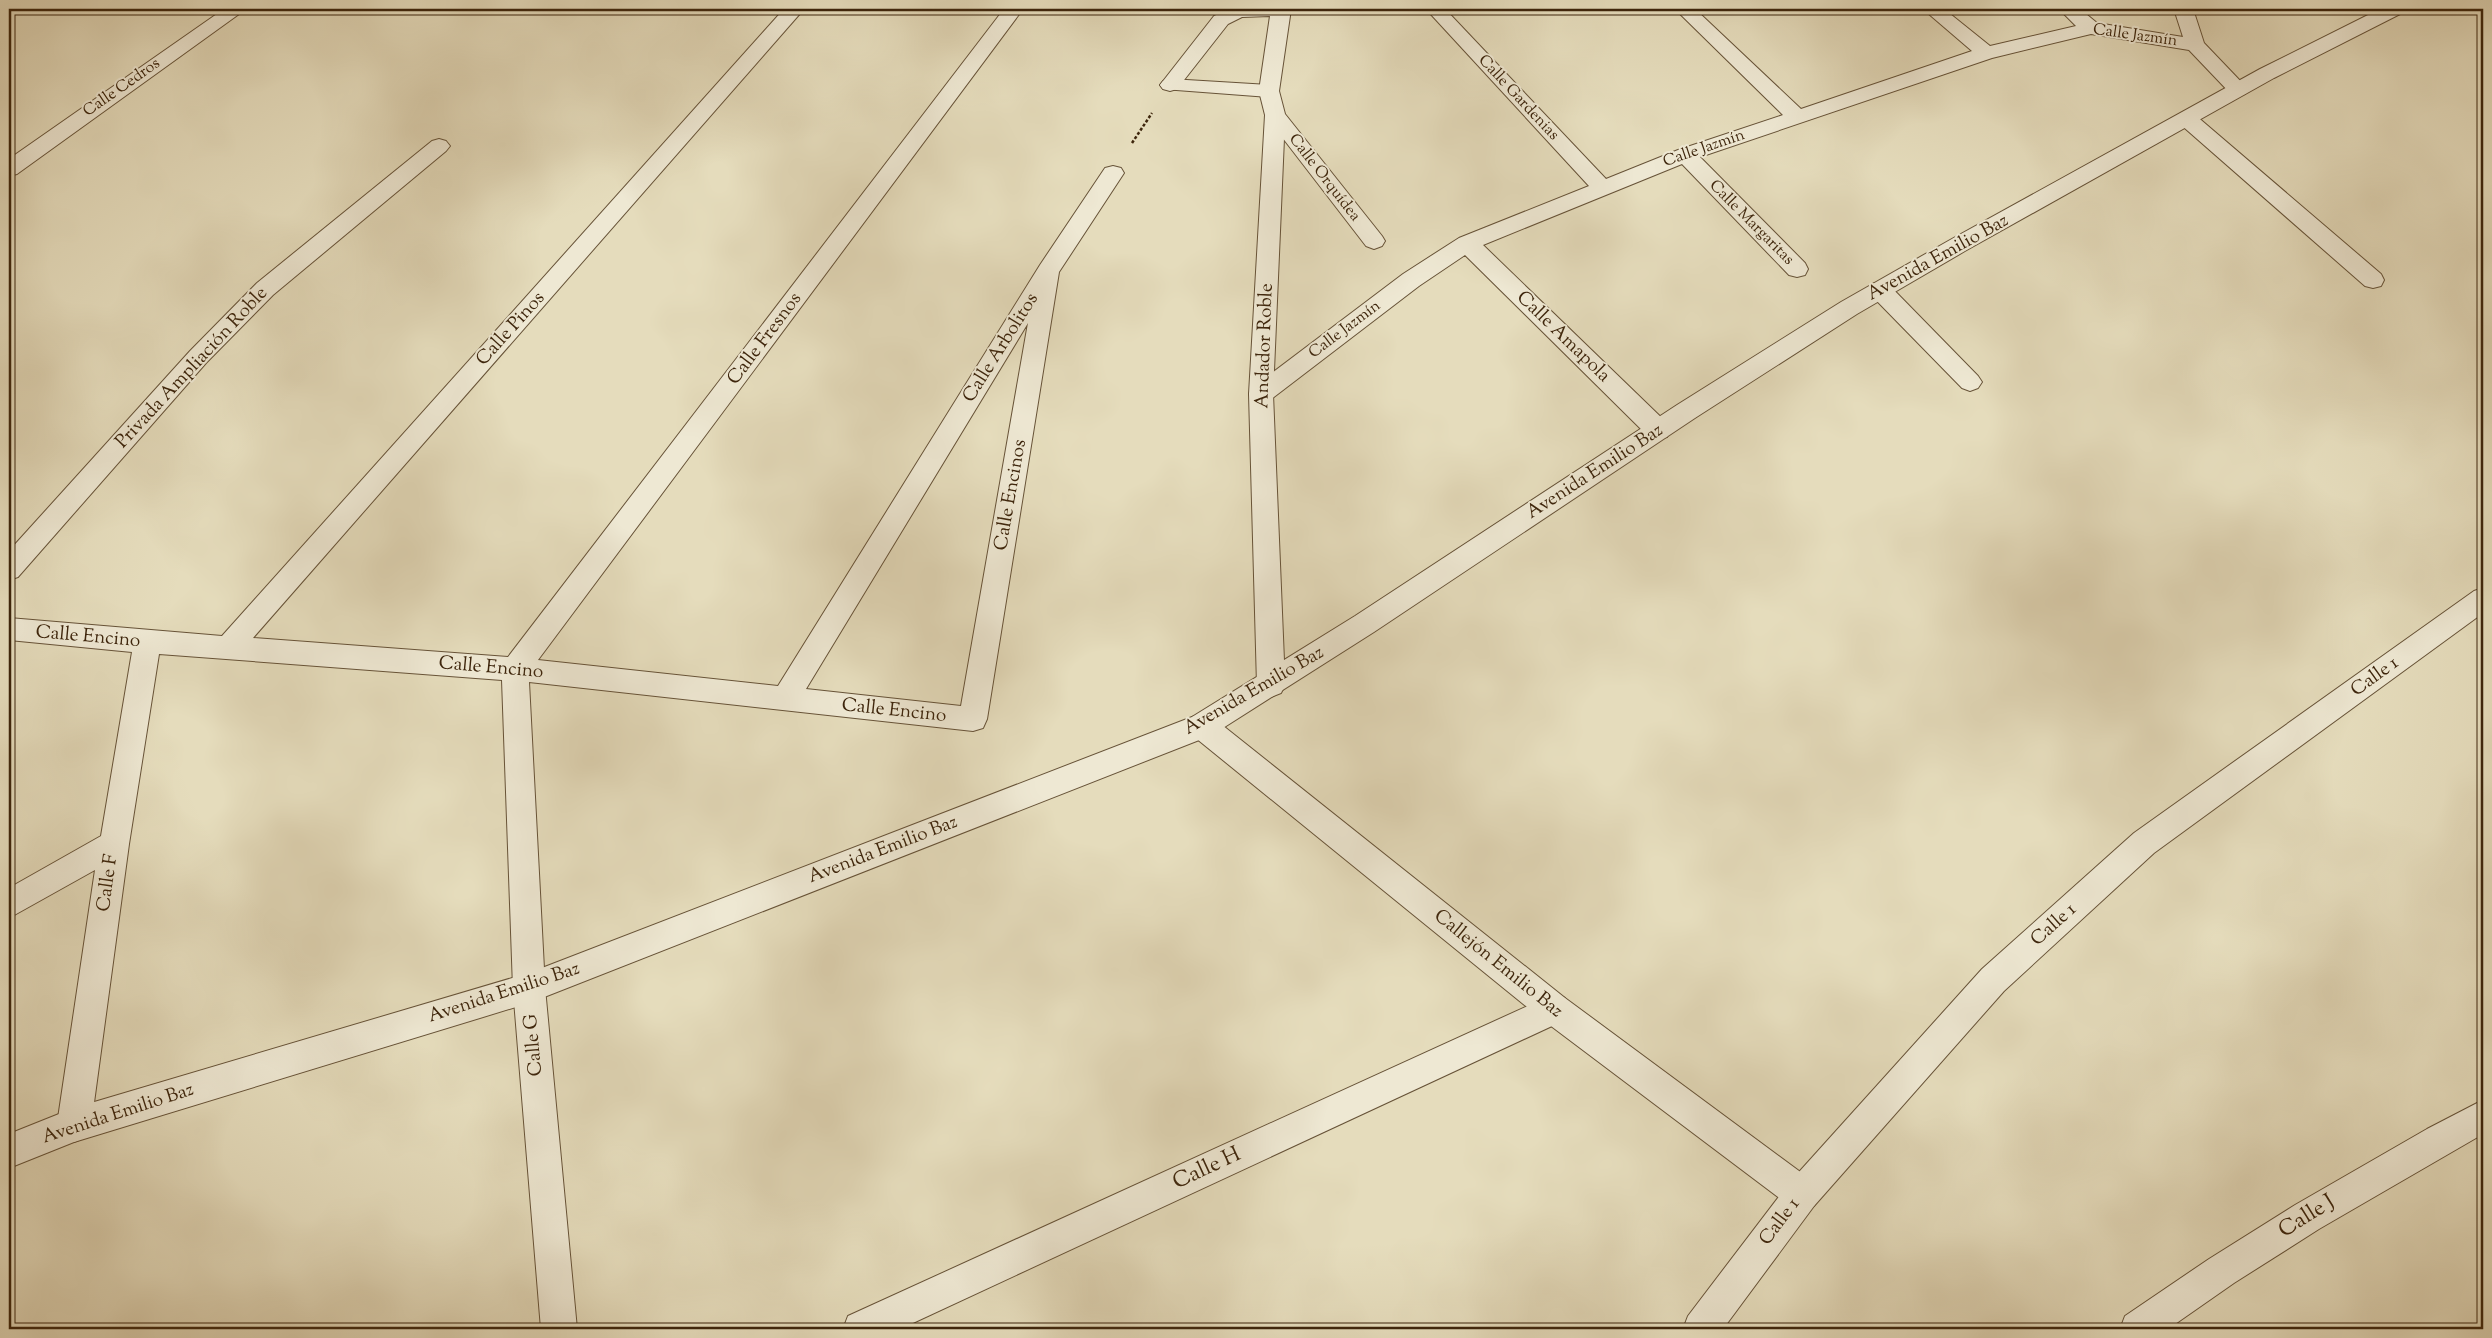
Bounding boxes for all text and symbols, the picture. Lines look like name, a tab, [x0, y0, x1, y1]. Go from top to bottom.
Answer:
street label: Calle Jazmín	[2091, 19, 2179, 53]
street label: Calle Gardenias	[1472, 50, 1564, 146]
street label: Calle Cedros	[79, 53, 165, 123]
street label: Calle Jazmín	[1660, 124, 1748, 174]
street label: Calle Orquídea	[1282, 129, 1366, 227]
street label: Calle Margaritas	[1703, 175, 1799, 271]
street label: Avenida Emilio Baz	[1862, 208, 2014, 308]
street label: Privada Ampliación Roble	[110, 281, 274, 455]
street label: Andador Roble	[1249, 283, 1281, 409]
street label: Calle Amapola	[1510, 285, 1616, 389]
street label: Calle Pinos	[470, 286, 552, 372]
street label: Calle Fresnos	[721, 287, 809, 391]
street label: Calle Arbolitos	[956, 288, 1046, 408]
street label: Calle Jazmín	[1304, 295, 1386, 365]
street label: Avenida Emilio Baz	[1521, 418, 1669, 526]
street label: Calle Encinos	[988, 437, 1034, 553]
street label: Calle Encino	[34, 619, 142, 655]
street label: Avenida Emilio Baz	[1179, 640, 1329, 742]
street label: Calle Encino	[437, 650, 545, 686]
street label: Calle 1	[2345, 650, 2405, 704]
street label: Calle Encino	[840, 692, 948, 730]
street label: Avenida Emilio Baz	[804, 809, 962, 891]
street label: Calle F	[91, 852, 125, 913]
street label: Calle 1	[2025, 897, 2083, 953]
street label: Callejón Emilio Baz	[1428, 903, 1568, 1025]
street label: Avenida Emilio Baz	[425, 956, 583, 1030]
street label: Calle G	[518, 1013, 550, 1077]
street label: Avenida Emilio Baz	[39, 1077, 197, 1151]
street label: Calle H	[1168, 1139, 1246, 1199]
street label: Calle J	[2273, 1187, 2341, 1247]
street label: Calle 1	[1753, 1192, 1807, 1252]

